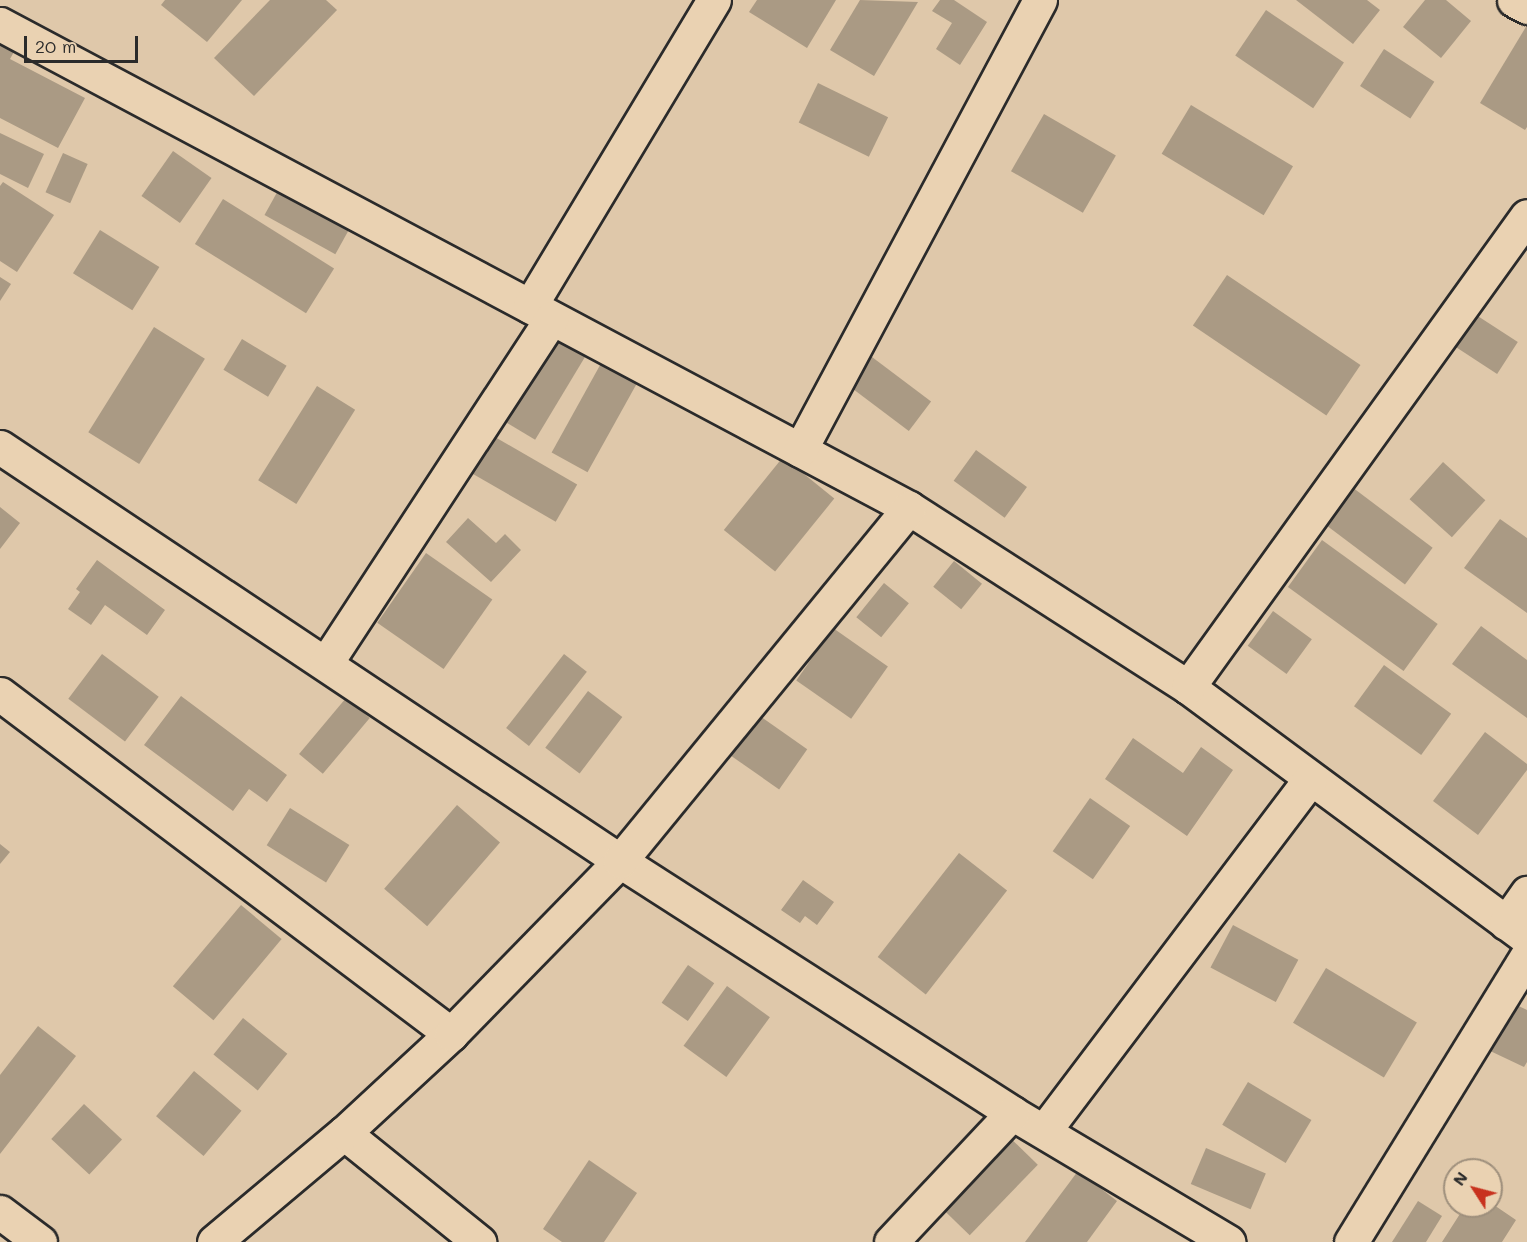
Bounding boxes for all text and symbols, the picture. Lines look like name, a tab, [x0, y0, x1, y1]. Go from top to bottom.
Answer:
scale bar	[27, 24, 141, 62]
text: 20 m	[35, 34, 76, 58]
north arrow	[1443, 1158, 1503, 1218]
text: N	[1448, 1167, 1472, 1189]

